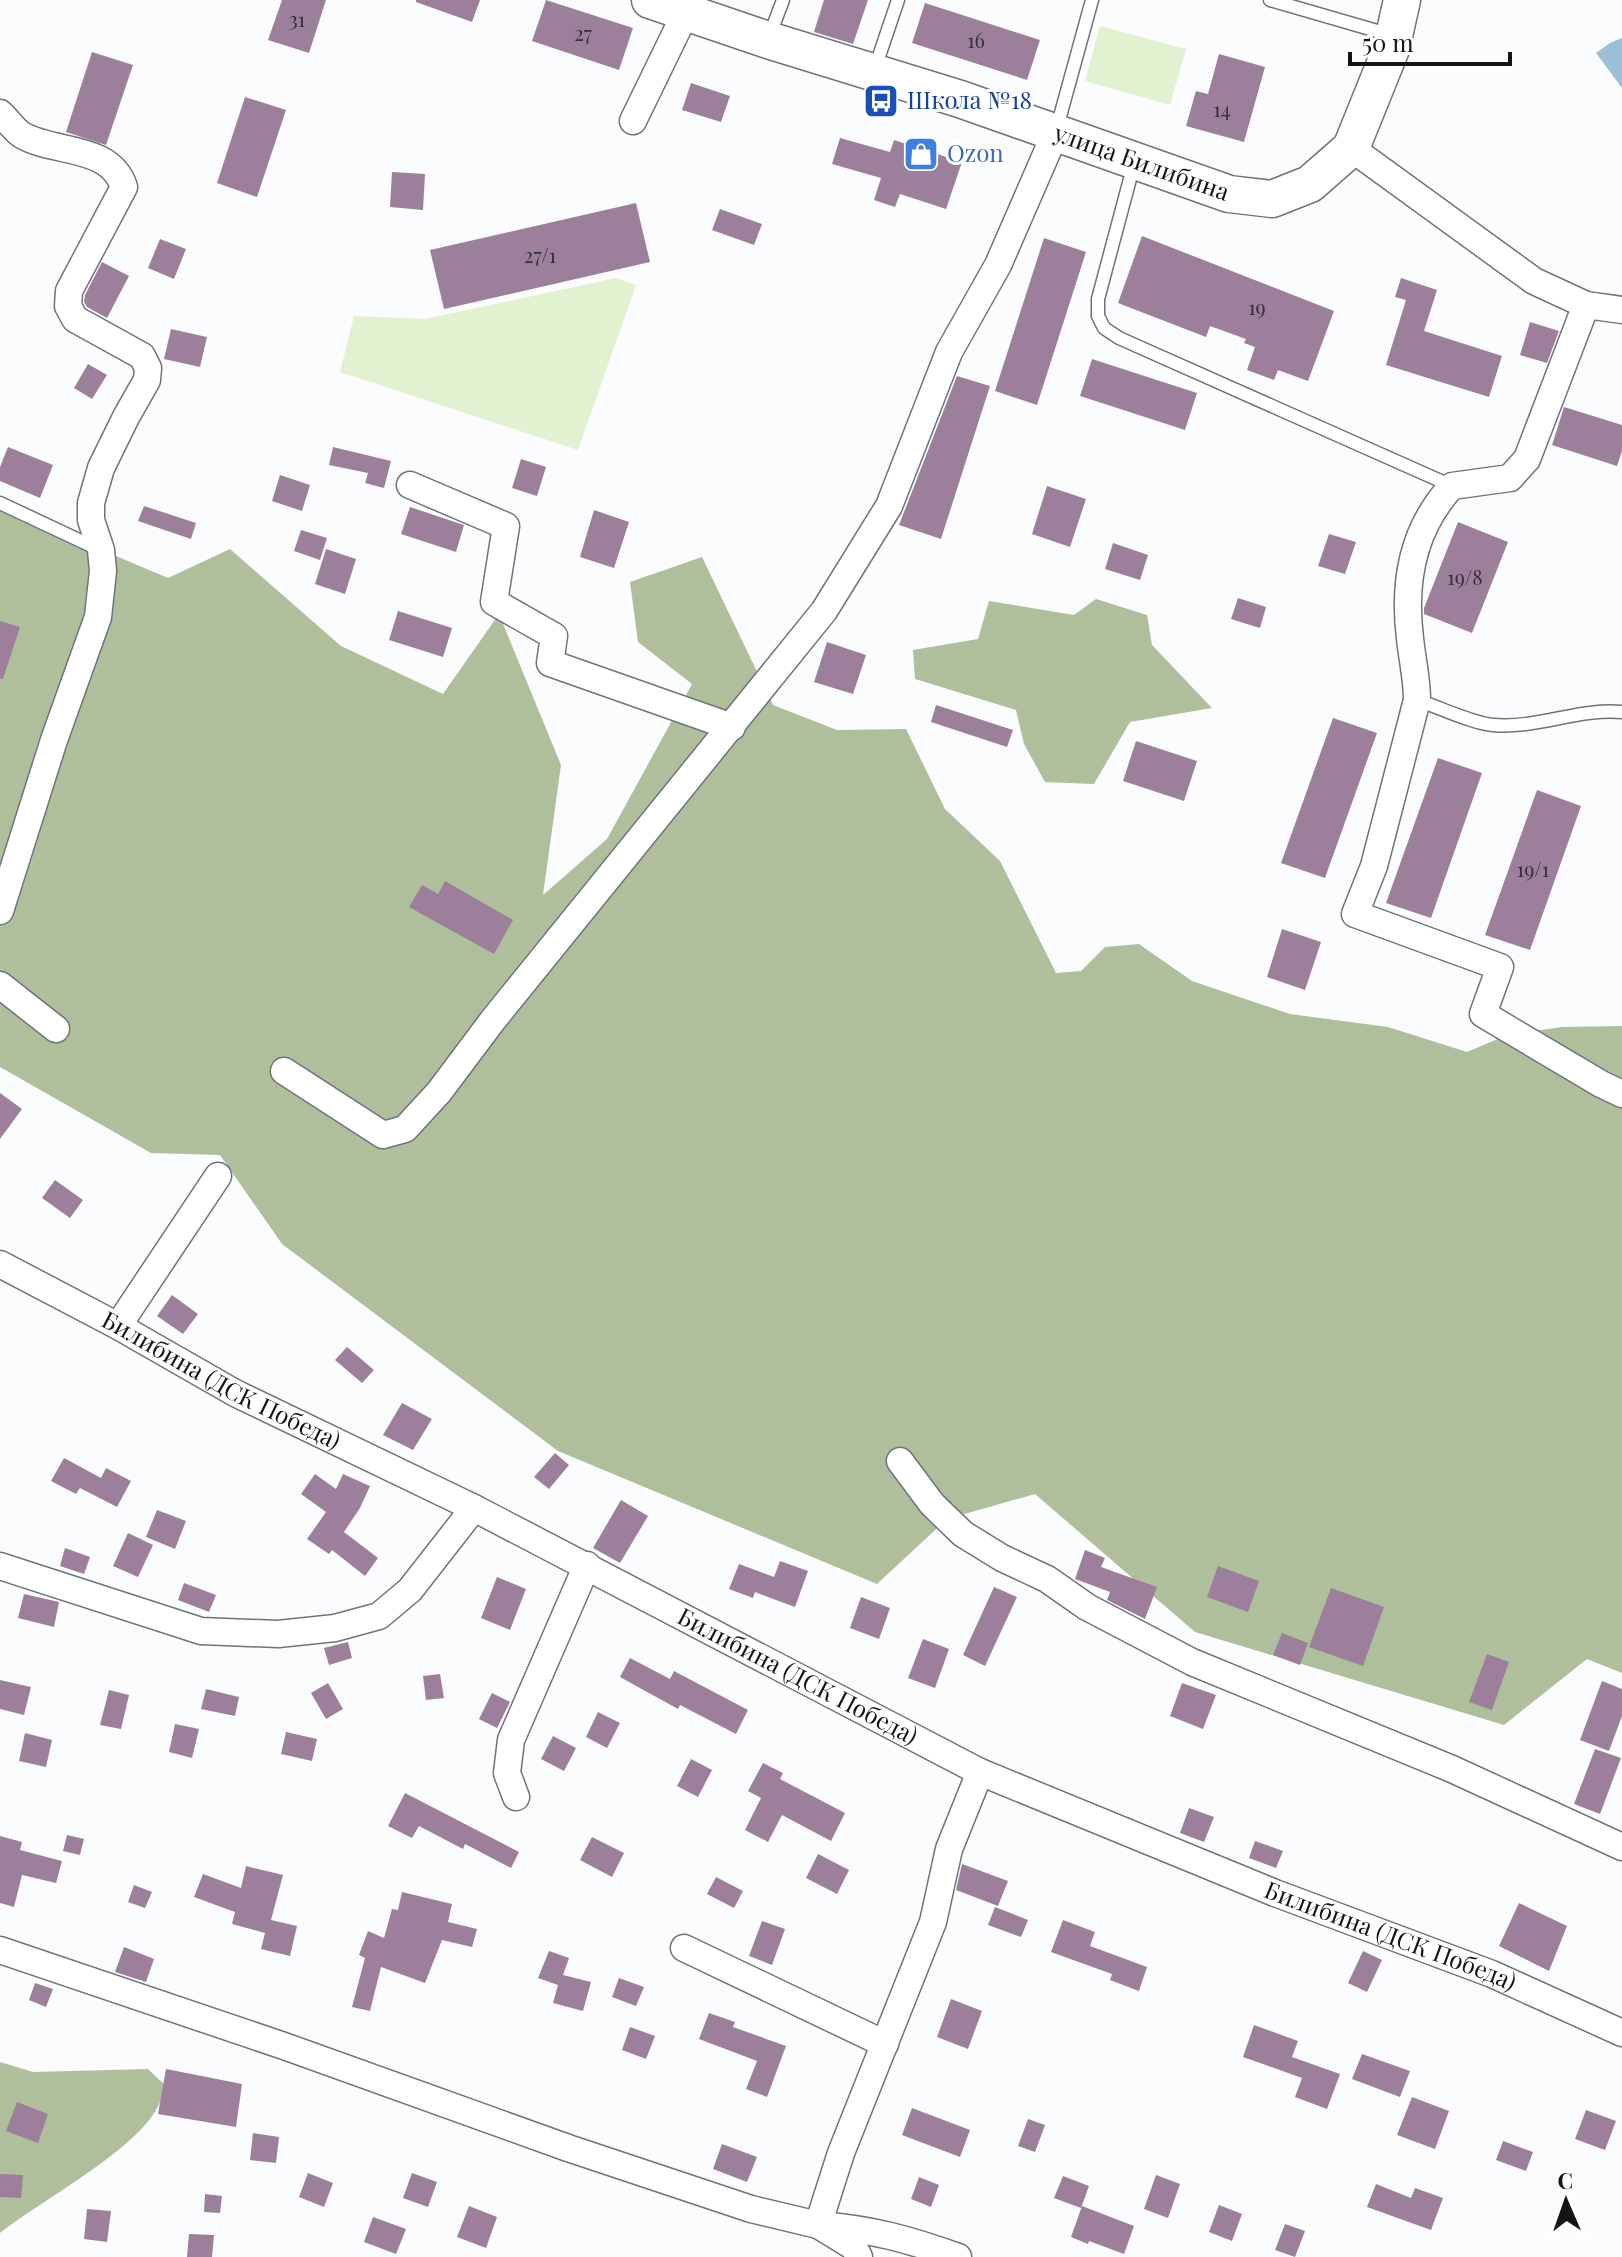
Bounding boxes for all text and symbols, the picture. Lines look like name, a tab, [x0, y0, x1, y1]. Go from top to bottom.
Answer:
house number: 31	[289, 5, 305, 32]
scale bar	[1350, 16, 1510, 66]
house number: 27	[574, 19, 592, 46]
house number: 16	[967, 26, 985, 53]
text: 50 m	[1362, 26, 1414, 58]
bus stop icon: Школа №18	[862, 82, 900, 120]
place label: Школа №18	[907, 83, 1032, 115]
house number: 14	[1213, 95, 1231, 122]
street label: улица Билибина	[1049, 115, 1234, 207]
shop icon: Ozon	[902, 135, 940, 173]
place label: Ozon	[947, 136, 1004, 168]
house number: 27/1	[524, 241, 556, 268]
house number: 19	[1248, 293, 1266, 320]
house number: 19/8	[1447, 563, 1483, 590]
house number: 19/1	[1517, 855, 1549, 882]
street label: Билибина (ДСК Победа)	[97, 1302, 346, 1456]
street label: Билибина (ДСК Победа)	[673, 1599, 924, 1751]
street label: Билибина (ДСК Победа)	[1260, 1873, 1522, 1997]
north arrow	[1526, 2161, 1606, 2241]
text: С	[1557, 2165, 1574, 2195]

